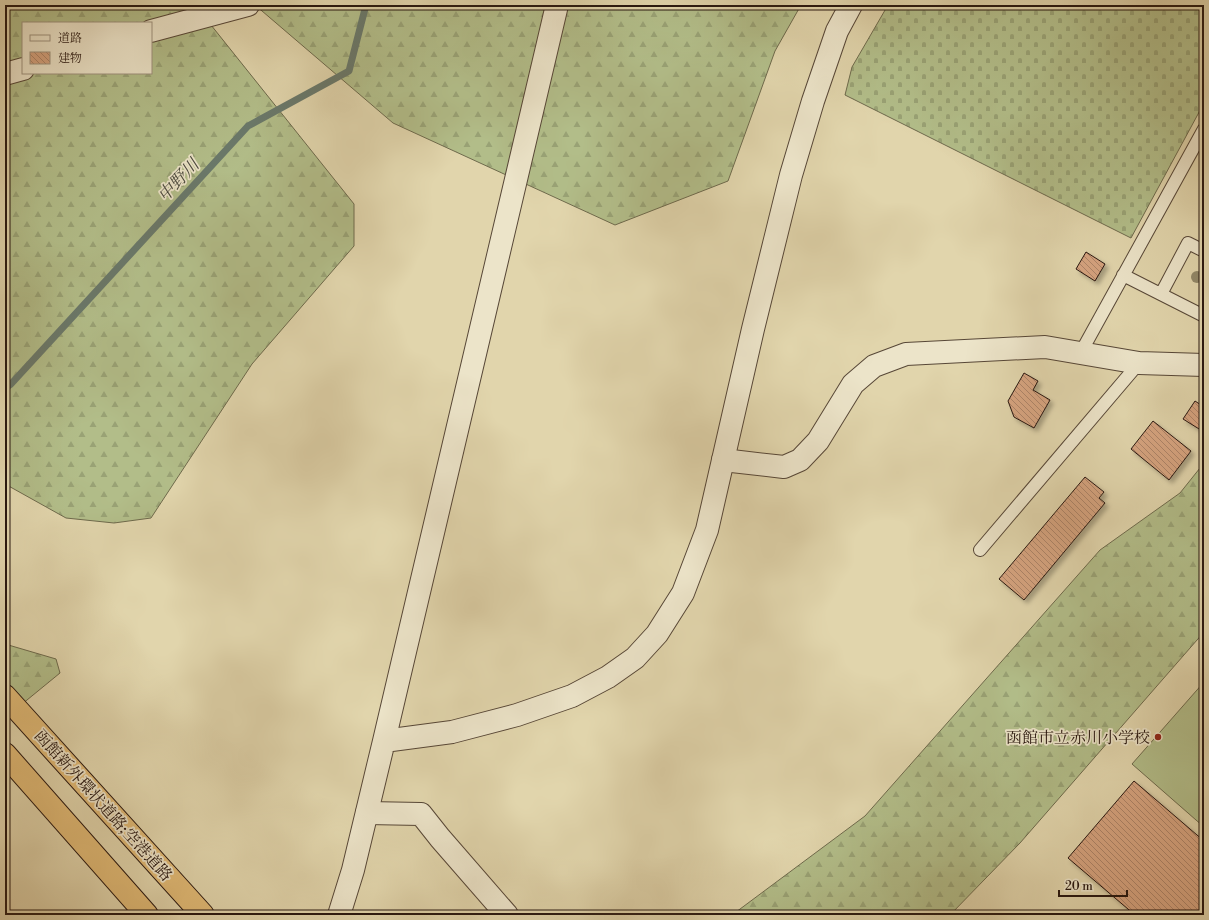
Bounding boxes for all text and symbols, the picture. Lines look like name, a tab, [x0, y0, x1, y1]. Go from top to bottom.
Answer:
legend	[22, 22, 152, 74]
text: 道路	[58, 31, 82, 46]
text: 建物	[58, 51, 82, 66]
water label: 中野川	[153, 153, 206, 207]
street label: 函館新外環状道路;空港道路	[30, 726, 176, 885]
place label: 函館市立赤川小学校	[1006, 728, 1150, 748]
marker: 函館市立赤川小学校	[1153, 732, 1163, 742]
scale bar	[1059, 872, 1127, 898]
text: 20 m	[1065, 879, 1093, 894]

